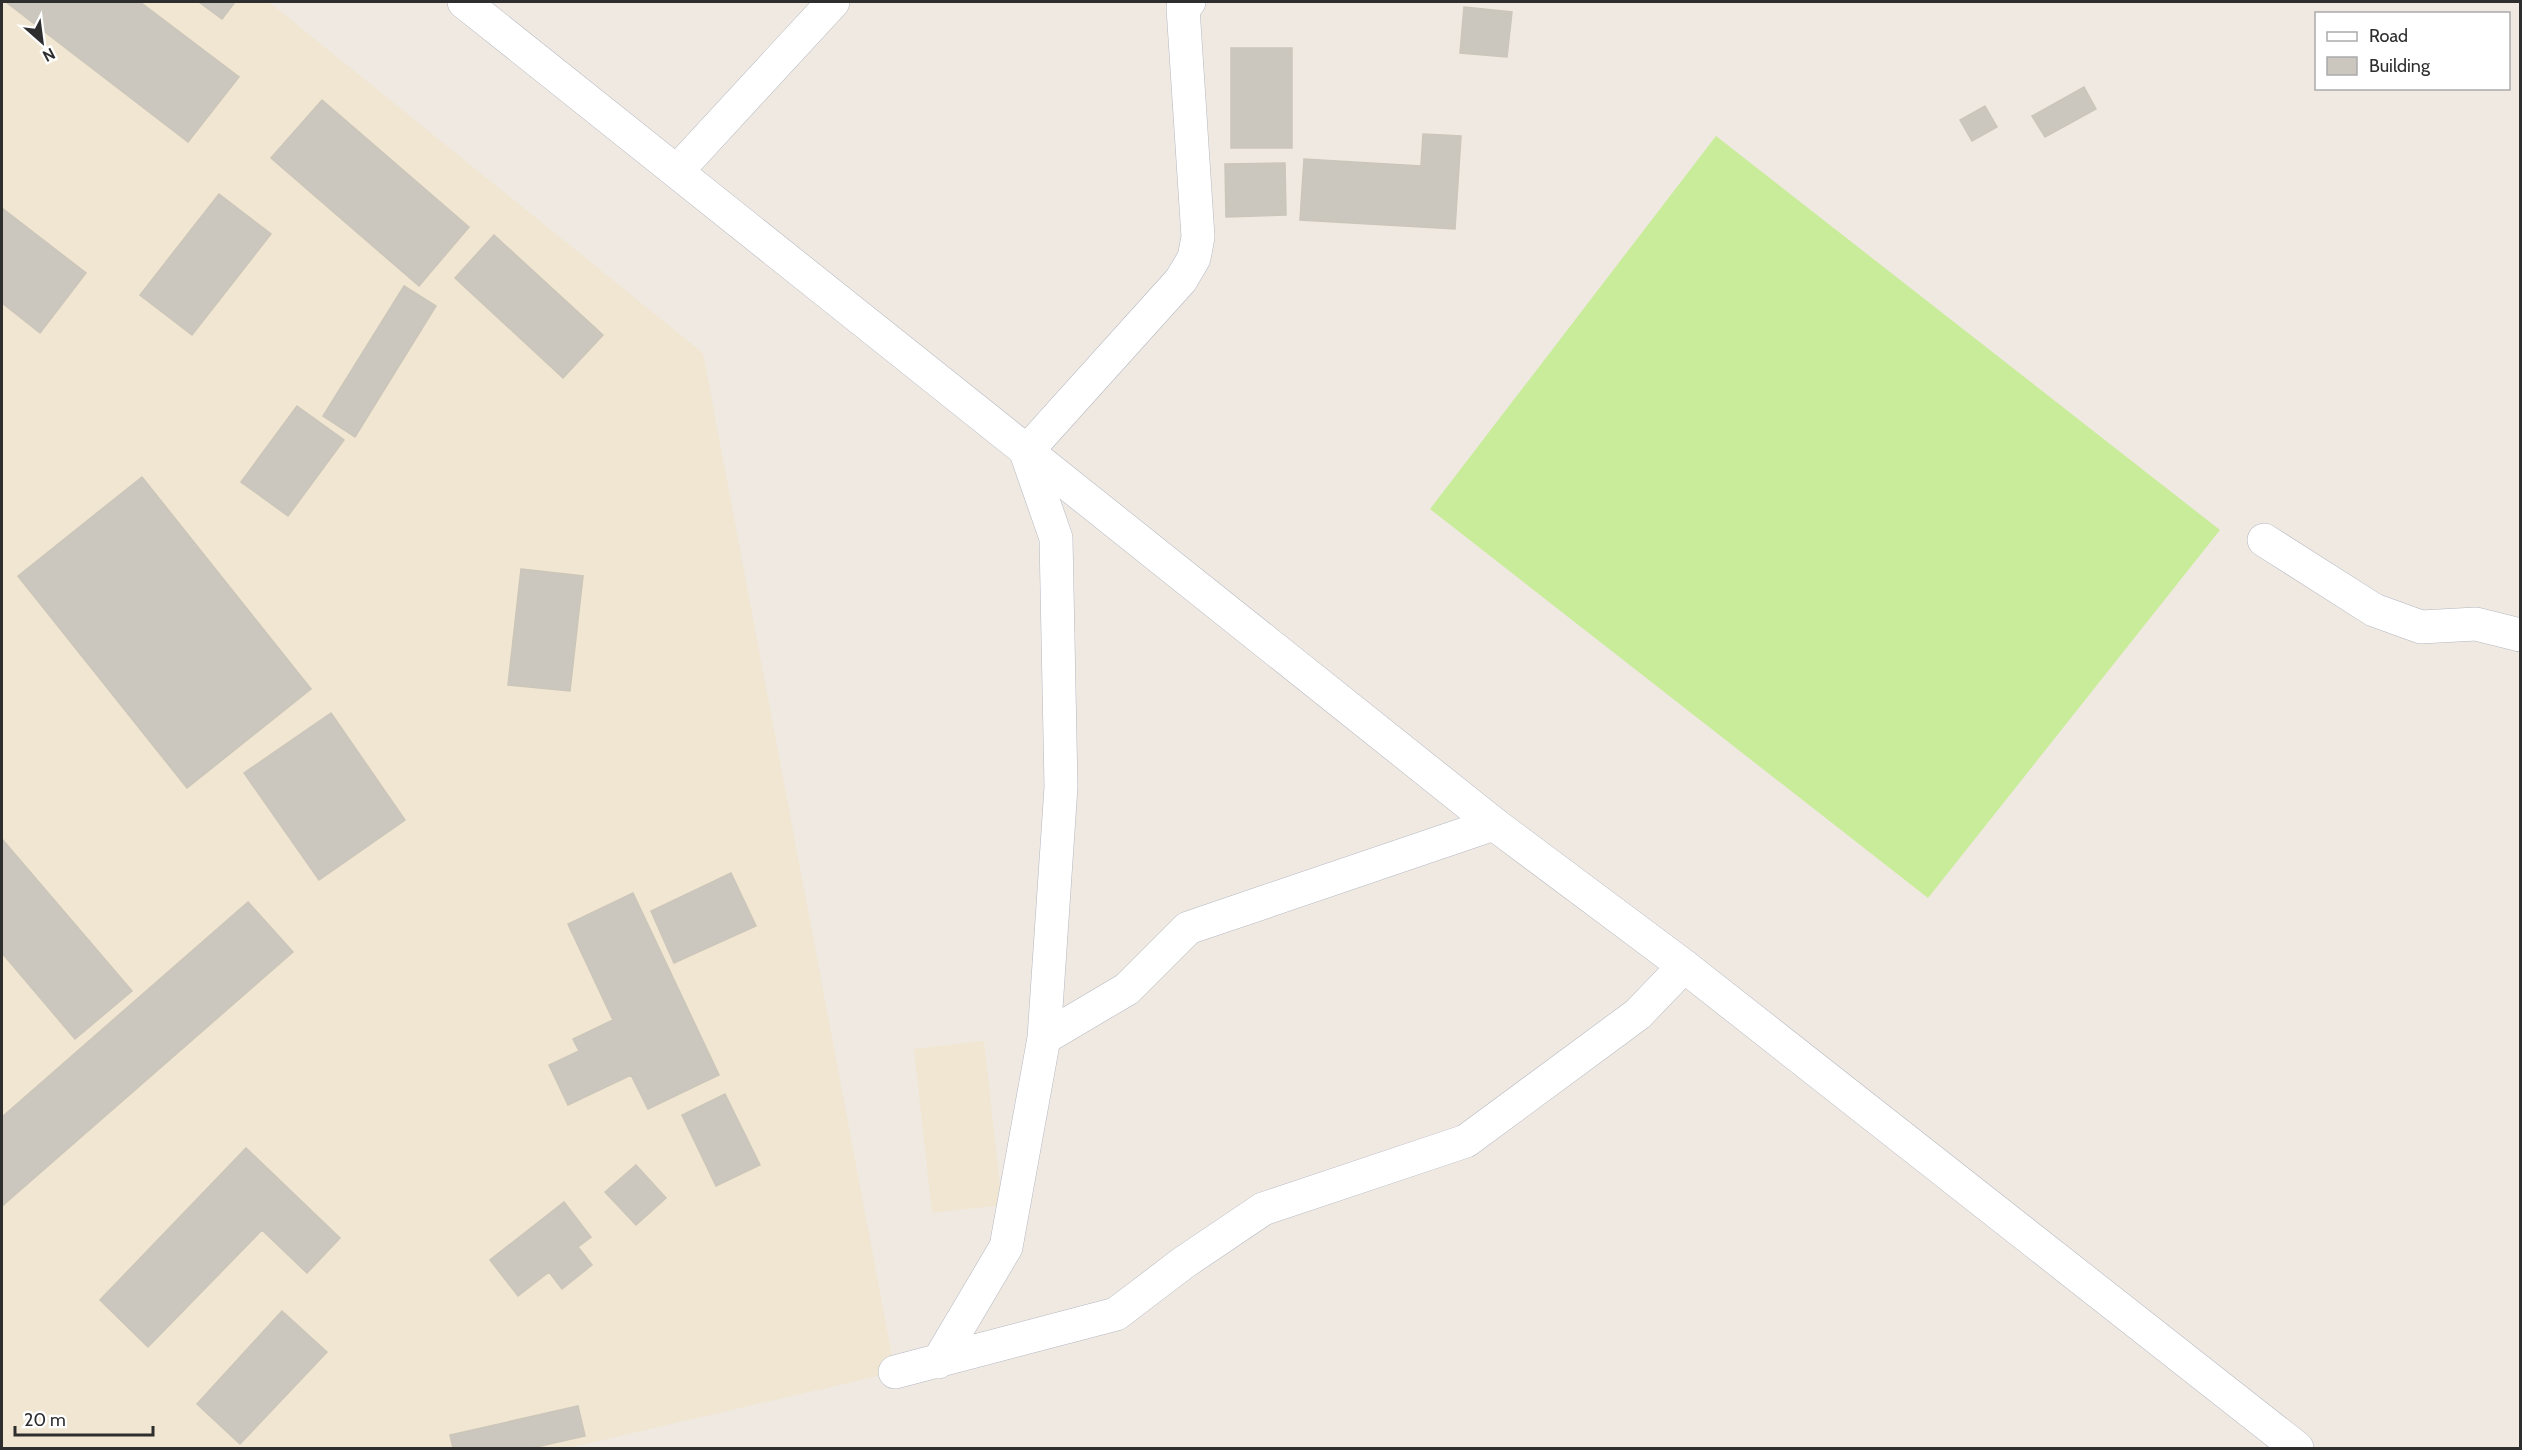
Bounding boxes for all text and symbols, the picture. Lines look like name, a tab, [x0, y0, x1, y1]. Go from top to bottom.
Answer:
north arrow	[12, 12, 72, 72]
legend	[2315, 12, 2510, 90]
text: Road	[2369, 25, 2408, 47]
text: N	[39, 44, 58, 66]
text: Building	[2369, 55, 2431, 77]
scale bar	[15, 1399, 153, 1437]
text: 20 m	[24, 1409, 66, 1431]

